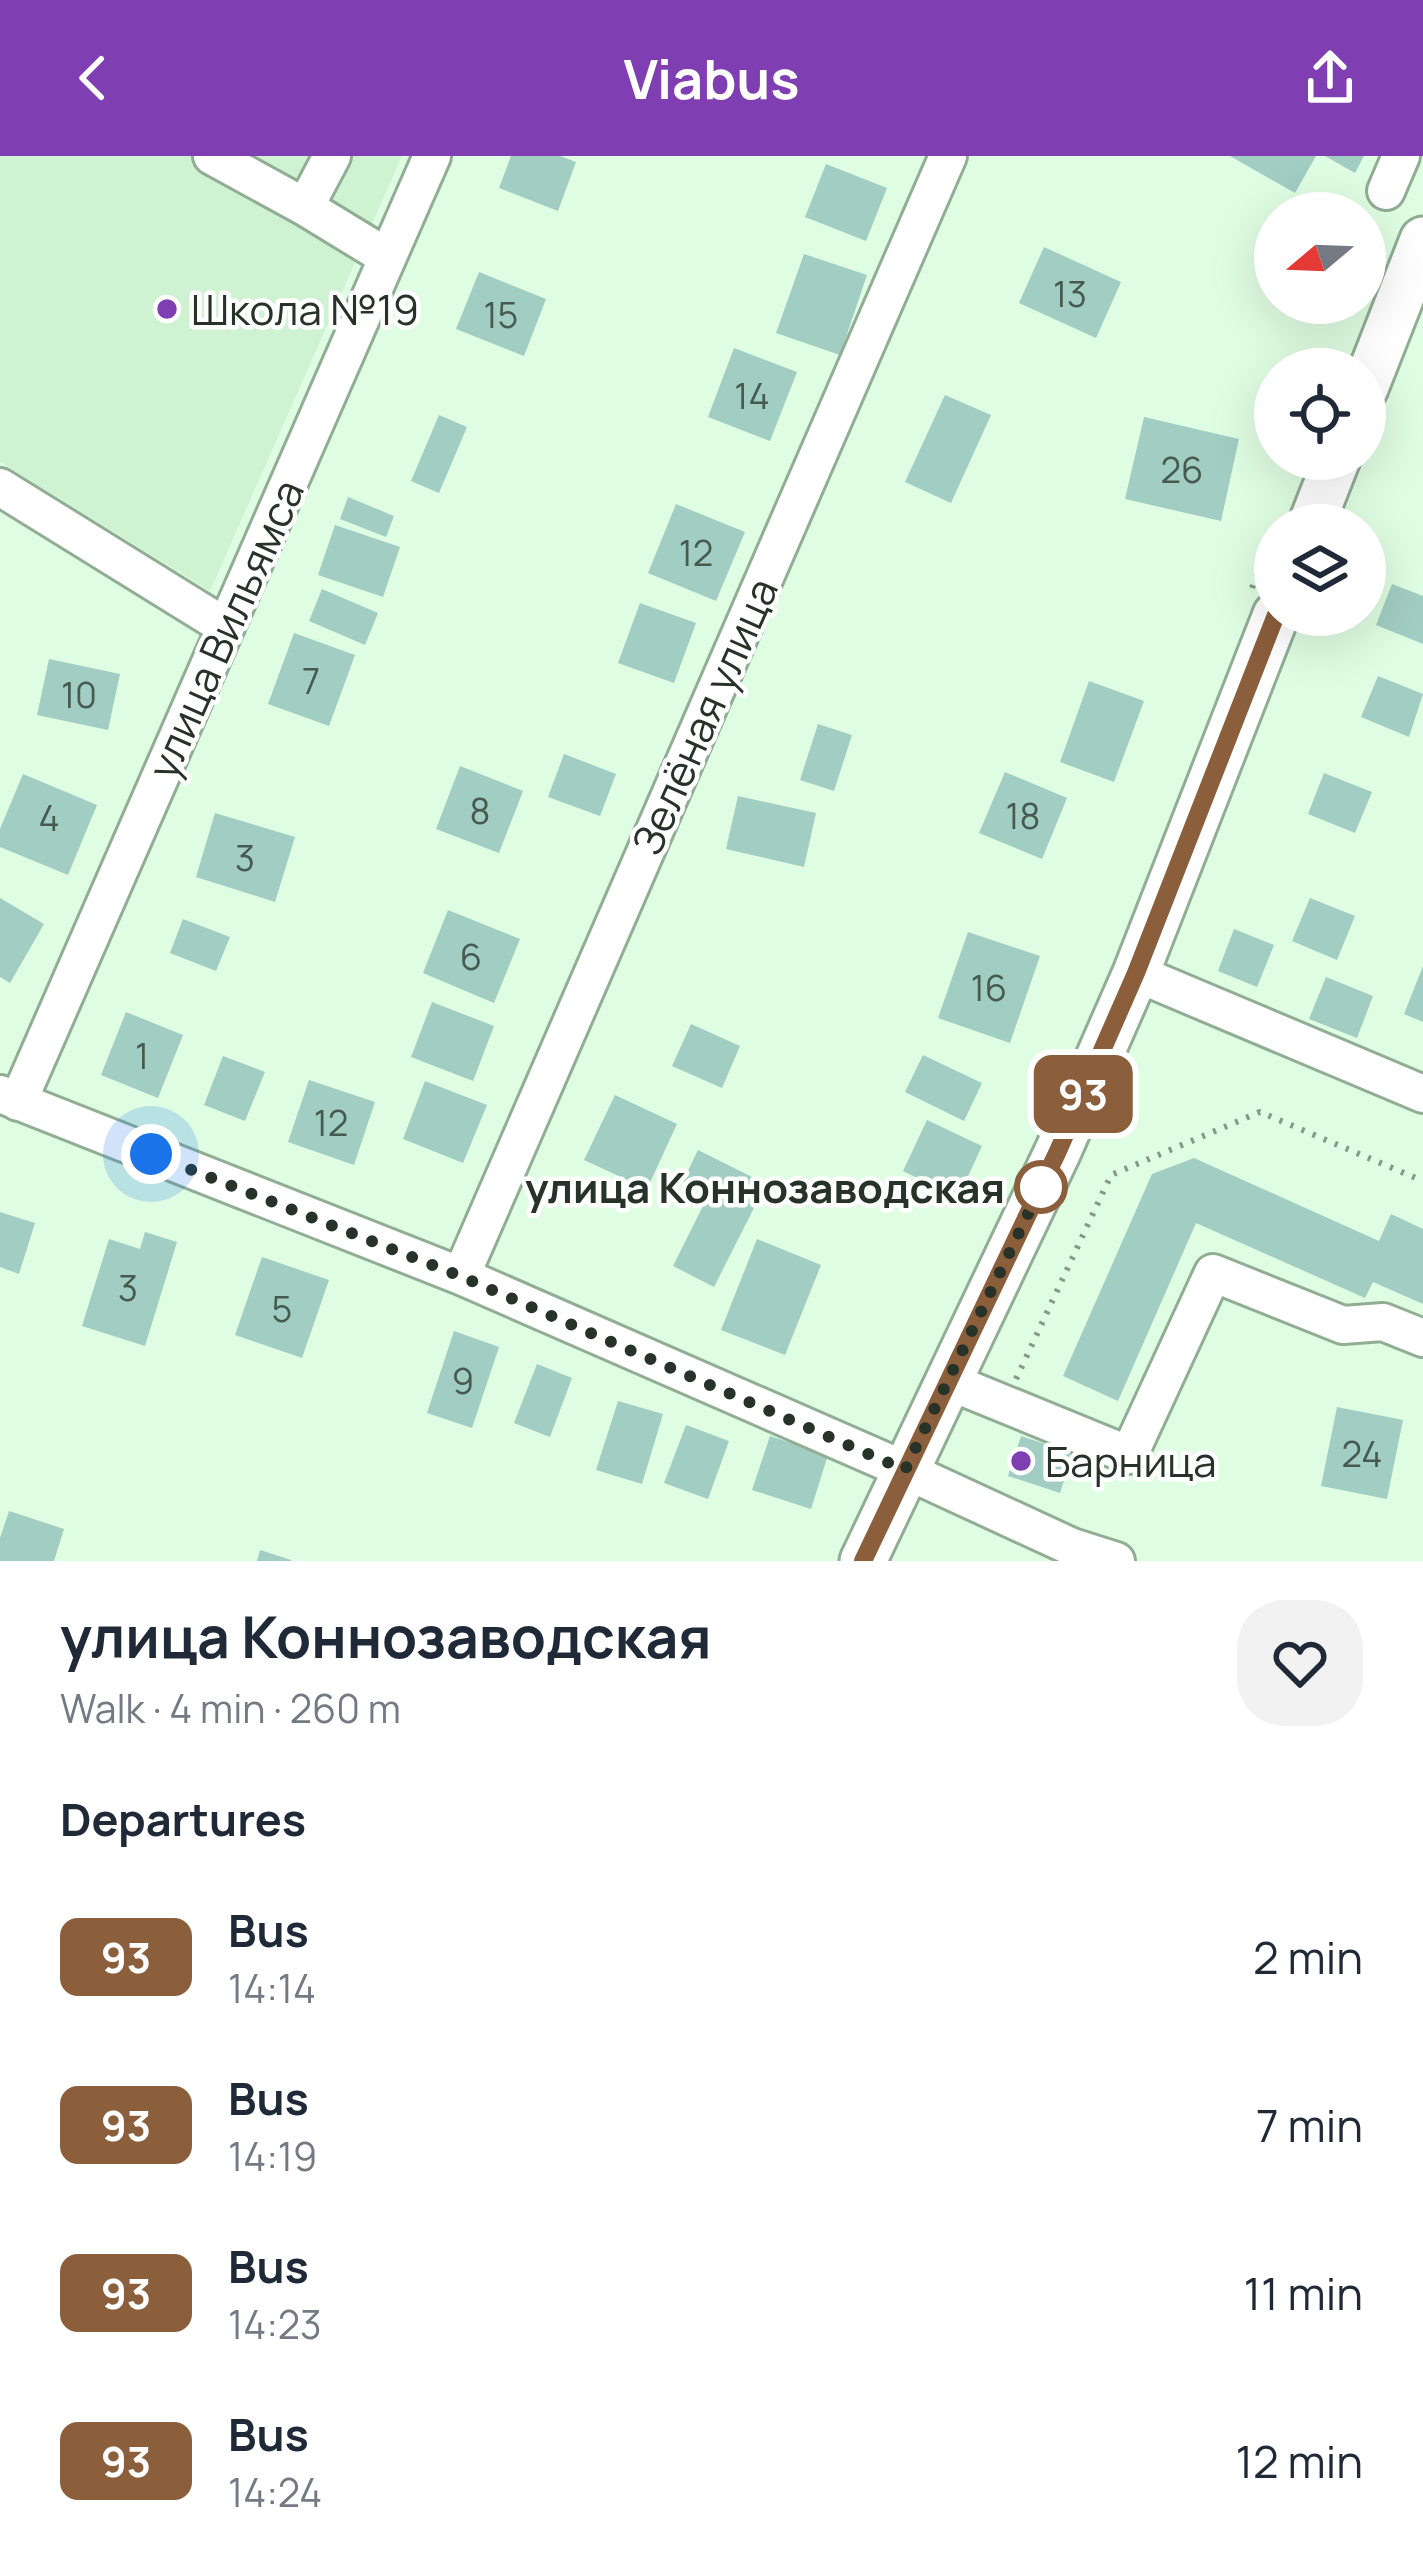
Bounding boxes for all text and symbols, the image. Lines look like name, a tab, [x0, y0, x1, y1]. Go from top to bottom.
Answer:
text: Viabus	[623, 41, 800, 115]
icon: back	[60, 45, 126, 111]
icon: share	[1297, 45, 1363, 111]
north arrow	[1254, 192, 1386, 324]
map controls	[1254, 192, 1386, 636]
house number: 13	[1053, 269, 1087, 318]
place label: Школа №19	[191, 280, 419, 338]
house number: 15	[484, 290, 518, 339]
marker: Школа №19	[154, 296, 180, 322]
button: locate	[1254, 348, 1386, 480]
house number: 14	[734, 371, 770, 420]
house number: 26	[1161, 445, 1203, 494]
street label: улица Вильямса	[133, 470, 317, 788]
button: layers	[1254, 504, 1386, 636]
house number: 12	[679, 528, 713, 577]
street label: Зелёная улица	[617, 569, 791, 863]
house number: 7	[302, 656, 320, 705]
house number: 10	[61, 670, 97, 719]
house number: 8	[470, 786, 490, 835]
house number: 18	[1006, 791, 1040, 840]
house number: 4	[38, 793, 60, 842]
house number: 3	[235, 833, 255, 882]
house number: 6	[460, 932, 482, 981]
house number: 16	[971, 963, 1007, 1012]
house number: 1	[135, 1031, 149, 1080]
line badge: 93	[1029, 1055, 1137, 1133]
text: 93	[1058, 1065, 1108, 1123]
house number: 12	[314, 1098, 348, 1147]
your location	[121, 1124, 181, 1184]
place label: улица Коннозаводская	[525, 1158, 1005, 1216]
marker: улица Коннозаводская	[1016, 1162, 1066, 1212]
house number: 3	[118, 1263, 138, 1312]
house number: 5	[272, 1284, 292, 1333]
house number: 9	[452, 1356, 474, 1405]
house number: 24	[1341, 1429, 1383, 1478]
place label: Барница	[1045, 1432, 1217, 1490]
marker: Барница	[1008, 1448, 1034, 1474]
text: улица Коннозаводская	[60, 1597, 712, 1675]
button: heart	[1237, 1600, 1363, 1726]
text: Walk · 4 min · 260 m	[60, 1681, 401, 1735]
text: Departures	[60, 1788, 306, 1850]
text: Bus	[228, 1899, 309, 1961]
text: 2 min	[1253, 1926, 1363, 1988]
text: 93	[101, 1928, 151, 1986]
text: 14:14	[228, 1961, 316, 2015]
text: Bus	[228, 2067, 309, 2129]
text: 7 min	[1256, 2094, 1363, 2156]
text: 93	[101, 2096, 151, 2154]
text: 14:19	[228, 2129, 317, 2183]
text: Bus	[228, 2235, 309, 2297]
text: 11 min	[1244, 2262, 1363, 2324]
text: 93	[101, 2264, 151, 2322]
text: 14:23	[228, 2297, 322, 2351]
text: Bus	[228, 2403, 309, 2465]
text: 12 min	[1235, 2430, 1363, 2492]
text: 93	[101, 2432, 151, 2490]
text: 14:24	[228, 2465, 322, 2519]

